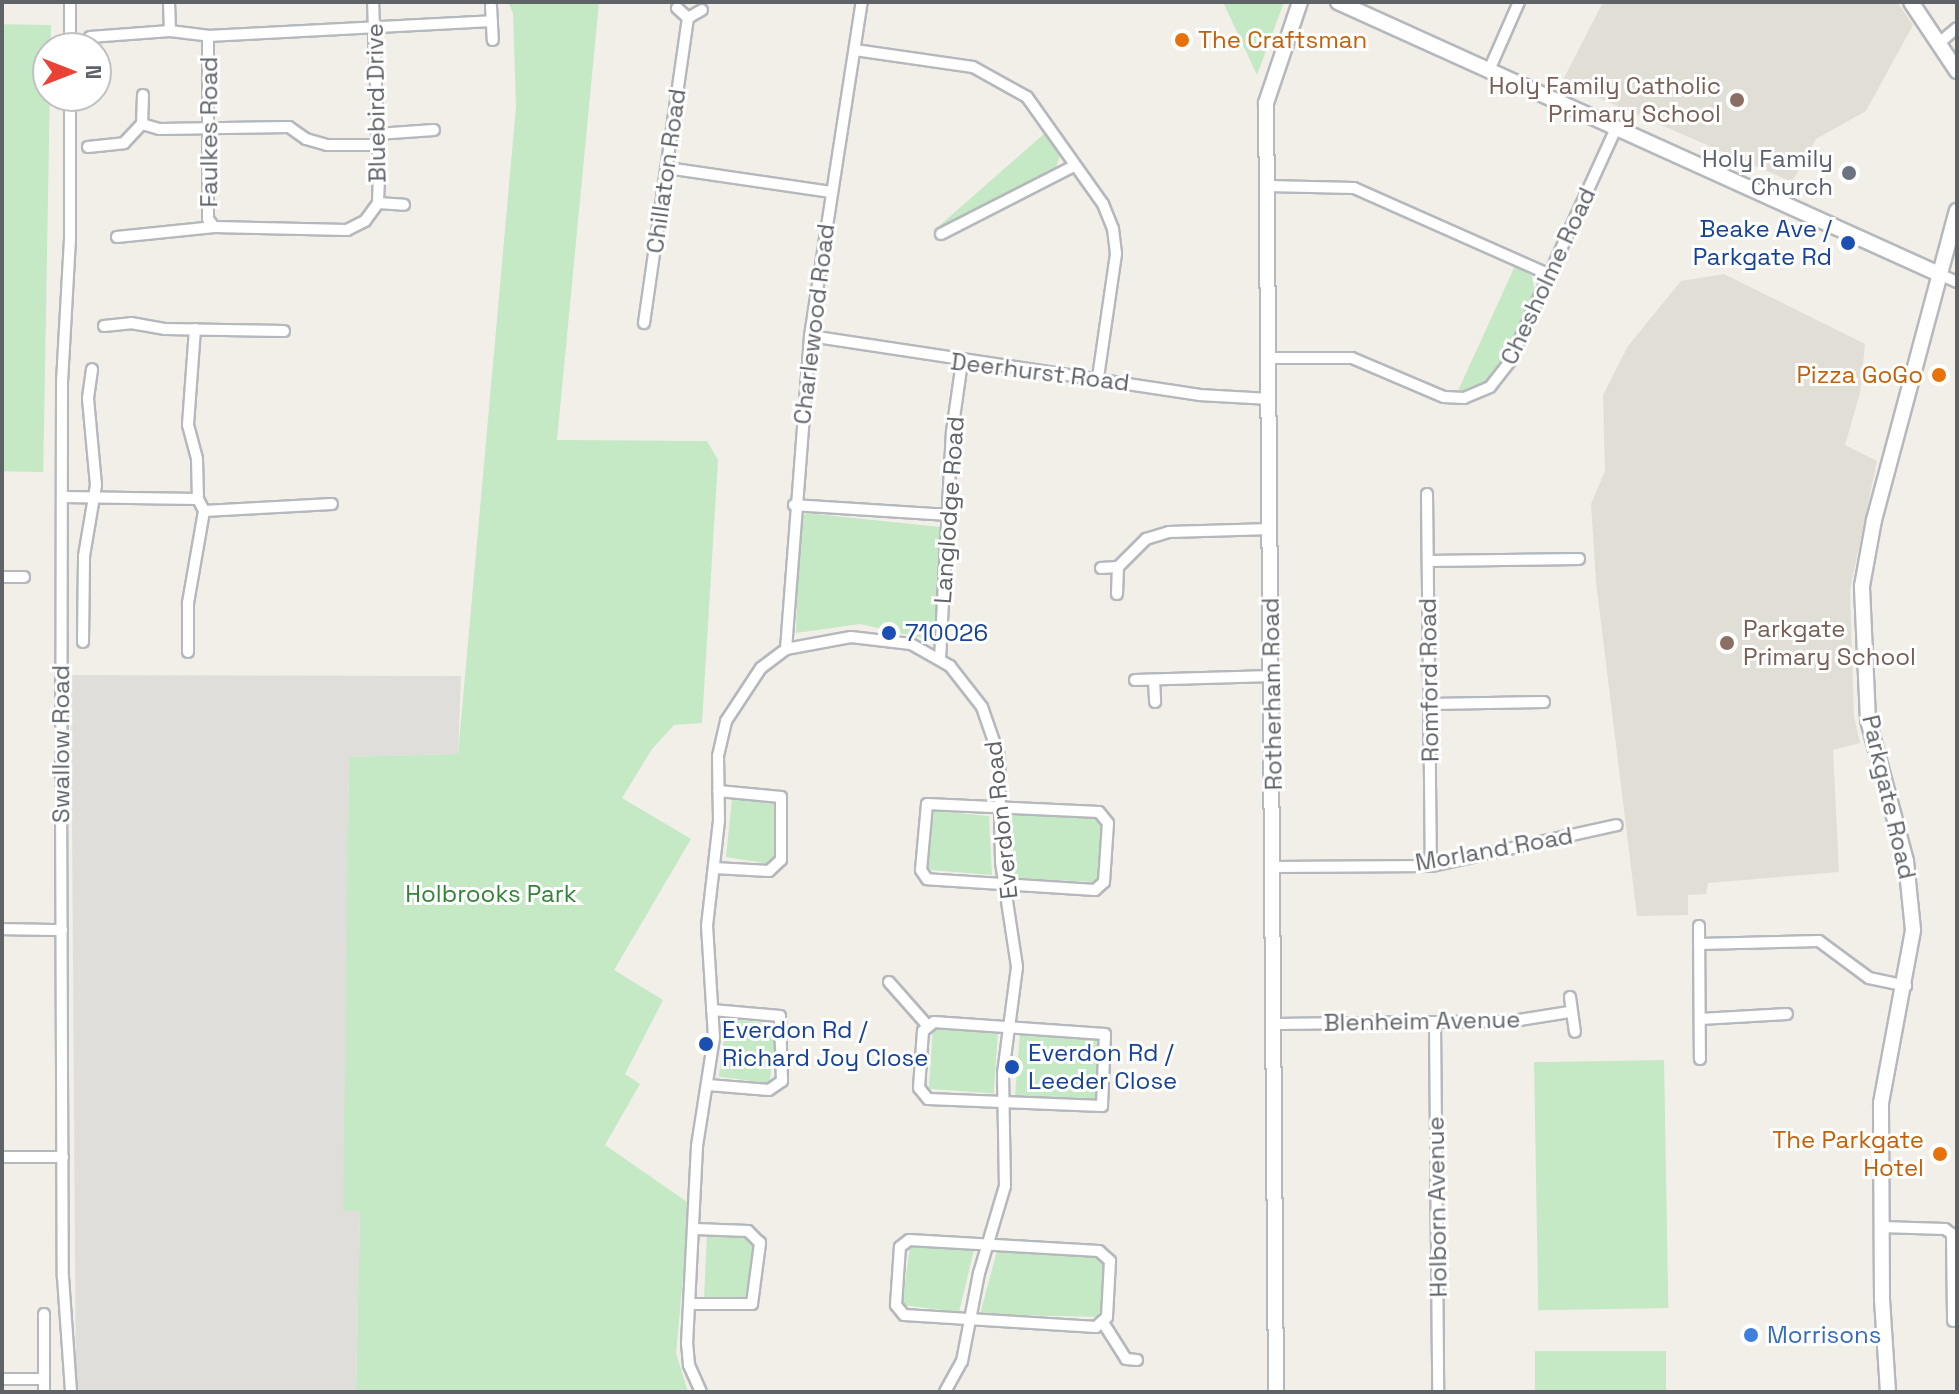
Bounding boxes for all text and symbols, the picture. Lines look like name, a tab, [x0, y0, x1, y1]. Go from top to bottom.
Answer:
street label: Bluebird Drive	[360, 23, 392, 183]
place label: The Craftsman	[1198, 26, 1367, 54]
marker: The Craftsman	[1173, 31, 1191, 49]
north arrow	[32, 32, 112, 112]
street label: Faulkes Road	[195, 56, 223, 208]
text: N	[80, 65, 108, 79]
place label: Holy Family Catholic Primary School	[1489, 72, 1721, 128]
street label: Chillaton Road	[640, 87, 692, 255]
marker: Holy Family Catholic Primary School	[1728, 91, 1746, 109]
place label: Holy Family Church	[1702, 145, 1833, 201]
marker: Holy Family Church	[1840, 164, 1858, 182]
street label: Chesholme Road	[1494, 183, 1602, 369]
place label: Beake Ave / Parkgate Rd	[1693, 215, 1832, 271]
street label: Charlewood Road	[787, 222, 841, 426]
marker: Beake Ave / Parkgate Rd	[1839, 234, 1857, 252]
street label: Deerhurst Road	[949, 347, 1131, 397]
place label: Pizza GoGo	[1796, 361, 1923, 389]
marker: Pizza GoGo	[1930, 366, 1948, 384]
street label: Langlodge Road	[928, 415, 970, 605]
street label: Rotherham Road	[1256, 597, 1288, 791]
street label: Romford Road	[1413, 598, 1445, 762]
place label: Parkgate Primary School	[1743, 615, 1916, 671]
place label: 710026	[905, 619, 988, 647]
marker: 710026	[880, 624, 898, 642]
marker: Parkgate Primary School	[1718, 634, 1736, 652]
street label: Swallow Road	[47, 665, 75, 823]
street label: Parkgate Road	[1856, 712, 1922, 882]
street label: Everdon Road	[978, 740, 1024, 900]
street label: Morland Road	[1413, 821, 1575, 877]
park label: Holbrooks Park	[405, 880, 577, 908]
street label: Blenheim Avenue	[1323, 1005, 1521, 1037]
place label: Everdon Rd / Richard Joy Close	[722, 1016, 928, 1072]
marker: Everdon Rd / Richard Joy Close	[697, 1035, 715, 1053]
place label: Everdon Rd / Leeder Close	[1028, 1039, 1177, 1095]
marker: Everdon Rd / Leeder Close	[1003, 1058, 1021, 1076]
street label: Holborn Avenue	[1421, 1116, 1453, 1298]
place label: The Parkgate Hotel	[1772, 1126, 1924, 1182]
marker: The Parkgate Hotel	[1931, 1145, 1949, 1163]
place label: Morrisons	[1767, 1321, 1881, 1349]
marker: Morrisons	[1742, 1326, 1760, 1344]

